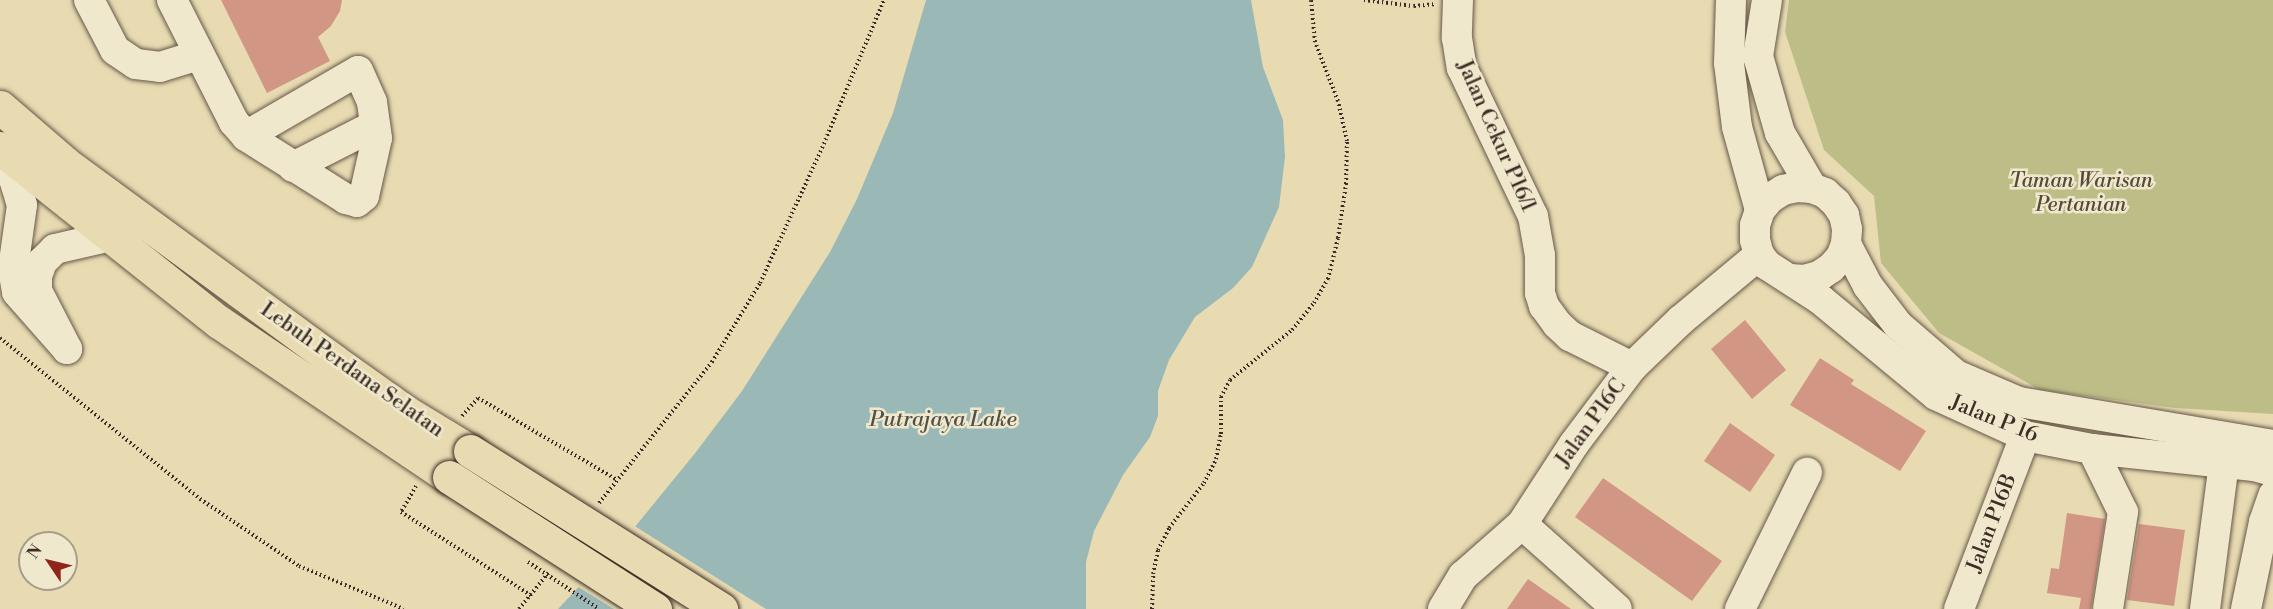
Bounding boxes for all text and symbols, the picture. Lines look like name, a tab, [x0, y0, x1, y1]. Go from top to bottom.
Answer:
street label: Jalan Cekur P16/1	[1451, 56, 1541, 216]
park label: Taman Warisan Pertanian	[2009, 168, 2153, 218]
street label: Lebuh Perdana Selatan	[255, 297, 449, 443]
street label: Jalan P16C	[1551, 374, 1631, 472]
street label: Jalan P 16	[1946, 390, 2042, 448]
water label: Putrajaya Lake	[869, 407, 1017, 433]
street label: Jalan P16B	[1962, 470, 2022, 576]
north arrow	[18, 531, 78, 591]
text: N	[23, 541, 47, 563]

